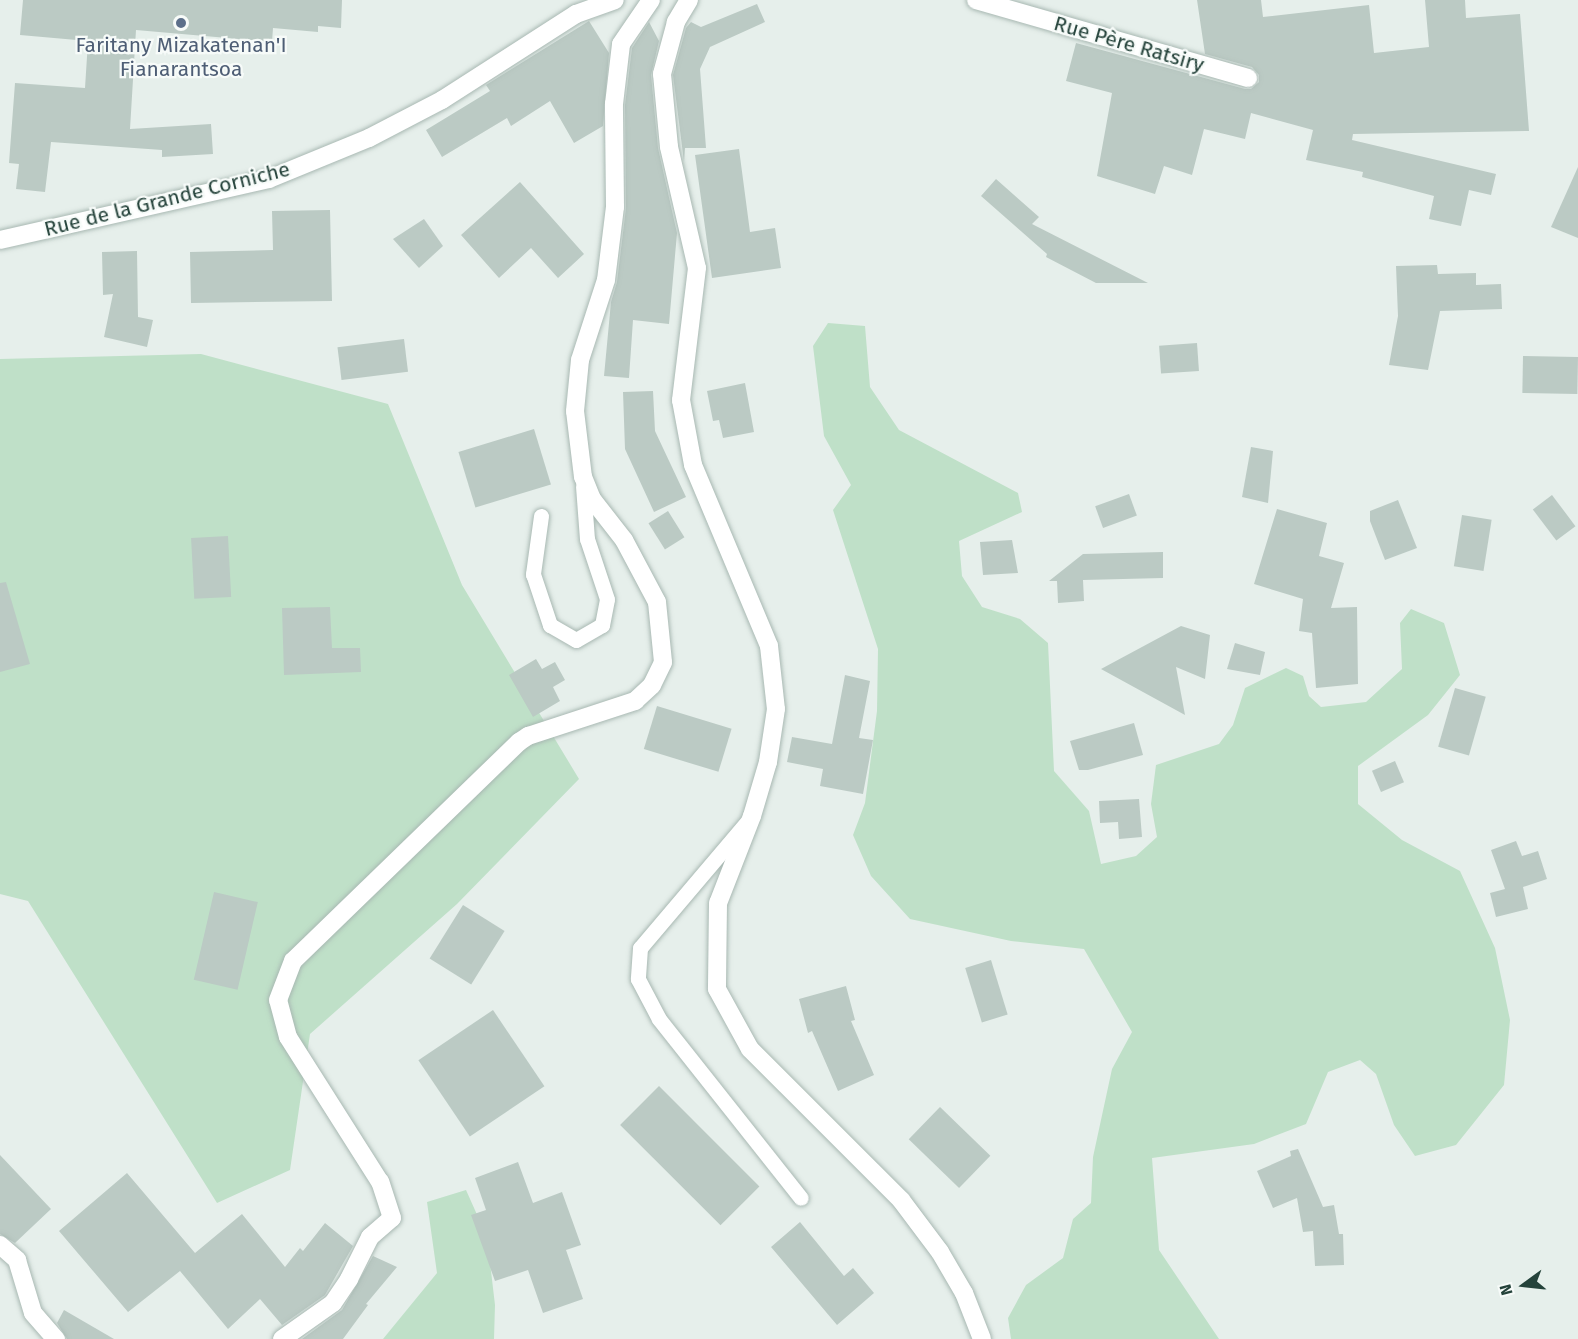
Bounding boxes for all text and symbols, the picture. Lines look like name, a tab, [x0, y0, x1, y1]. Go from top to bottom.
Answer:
street label: Rue Père Ratsiry	[1051, 11, 1207, 77]
marker: Faritany Mizakatenan'I Fianarantsoa	[174, 16, 188, 30]
place label: Faritany Mizakatenan'I Fianarantsoa	[75, 32, 287, 82]
street label: Rue de la Grande Corniche	[42, 156, 292, 242]
north arrow	[1494, 1255, 1554, 1315]
text: N	[1496, 1282, 1517, 1297]

